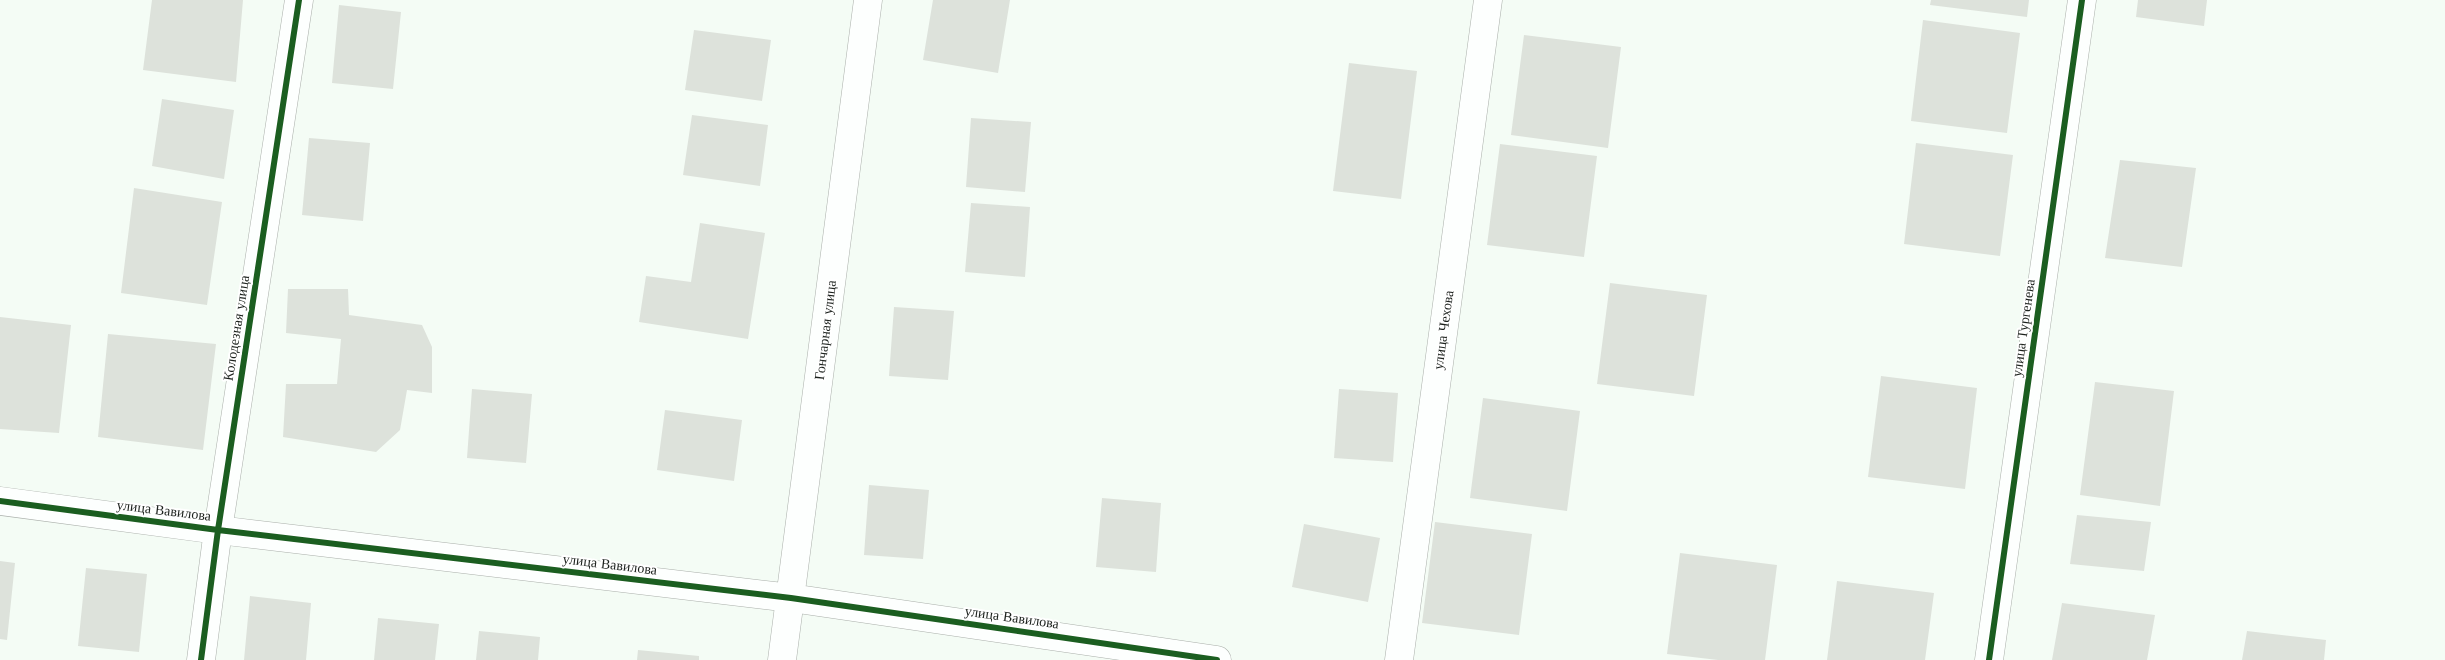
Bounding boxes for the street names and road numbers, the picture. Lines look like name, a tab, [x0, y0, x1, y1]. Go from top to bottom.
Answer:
street label: Колодезная улица	[219, 273, 253, 382]
street label: улица Тургенева	[2007, 277, 2039, 378]
street label: Гончарная улица	[810, 278, 840, 381]
street label: улица Чехова	[1429, 288, 1458, 371]
street label: улица Вавилова	[116, 495, 213, 525]
street label: улица Вавилова	[562, 549, 659, 579]
street label: улица Вавилова	[964, 601, 1061, 633]

